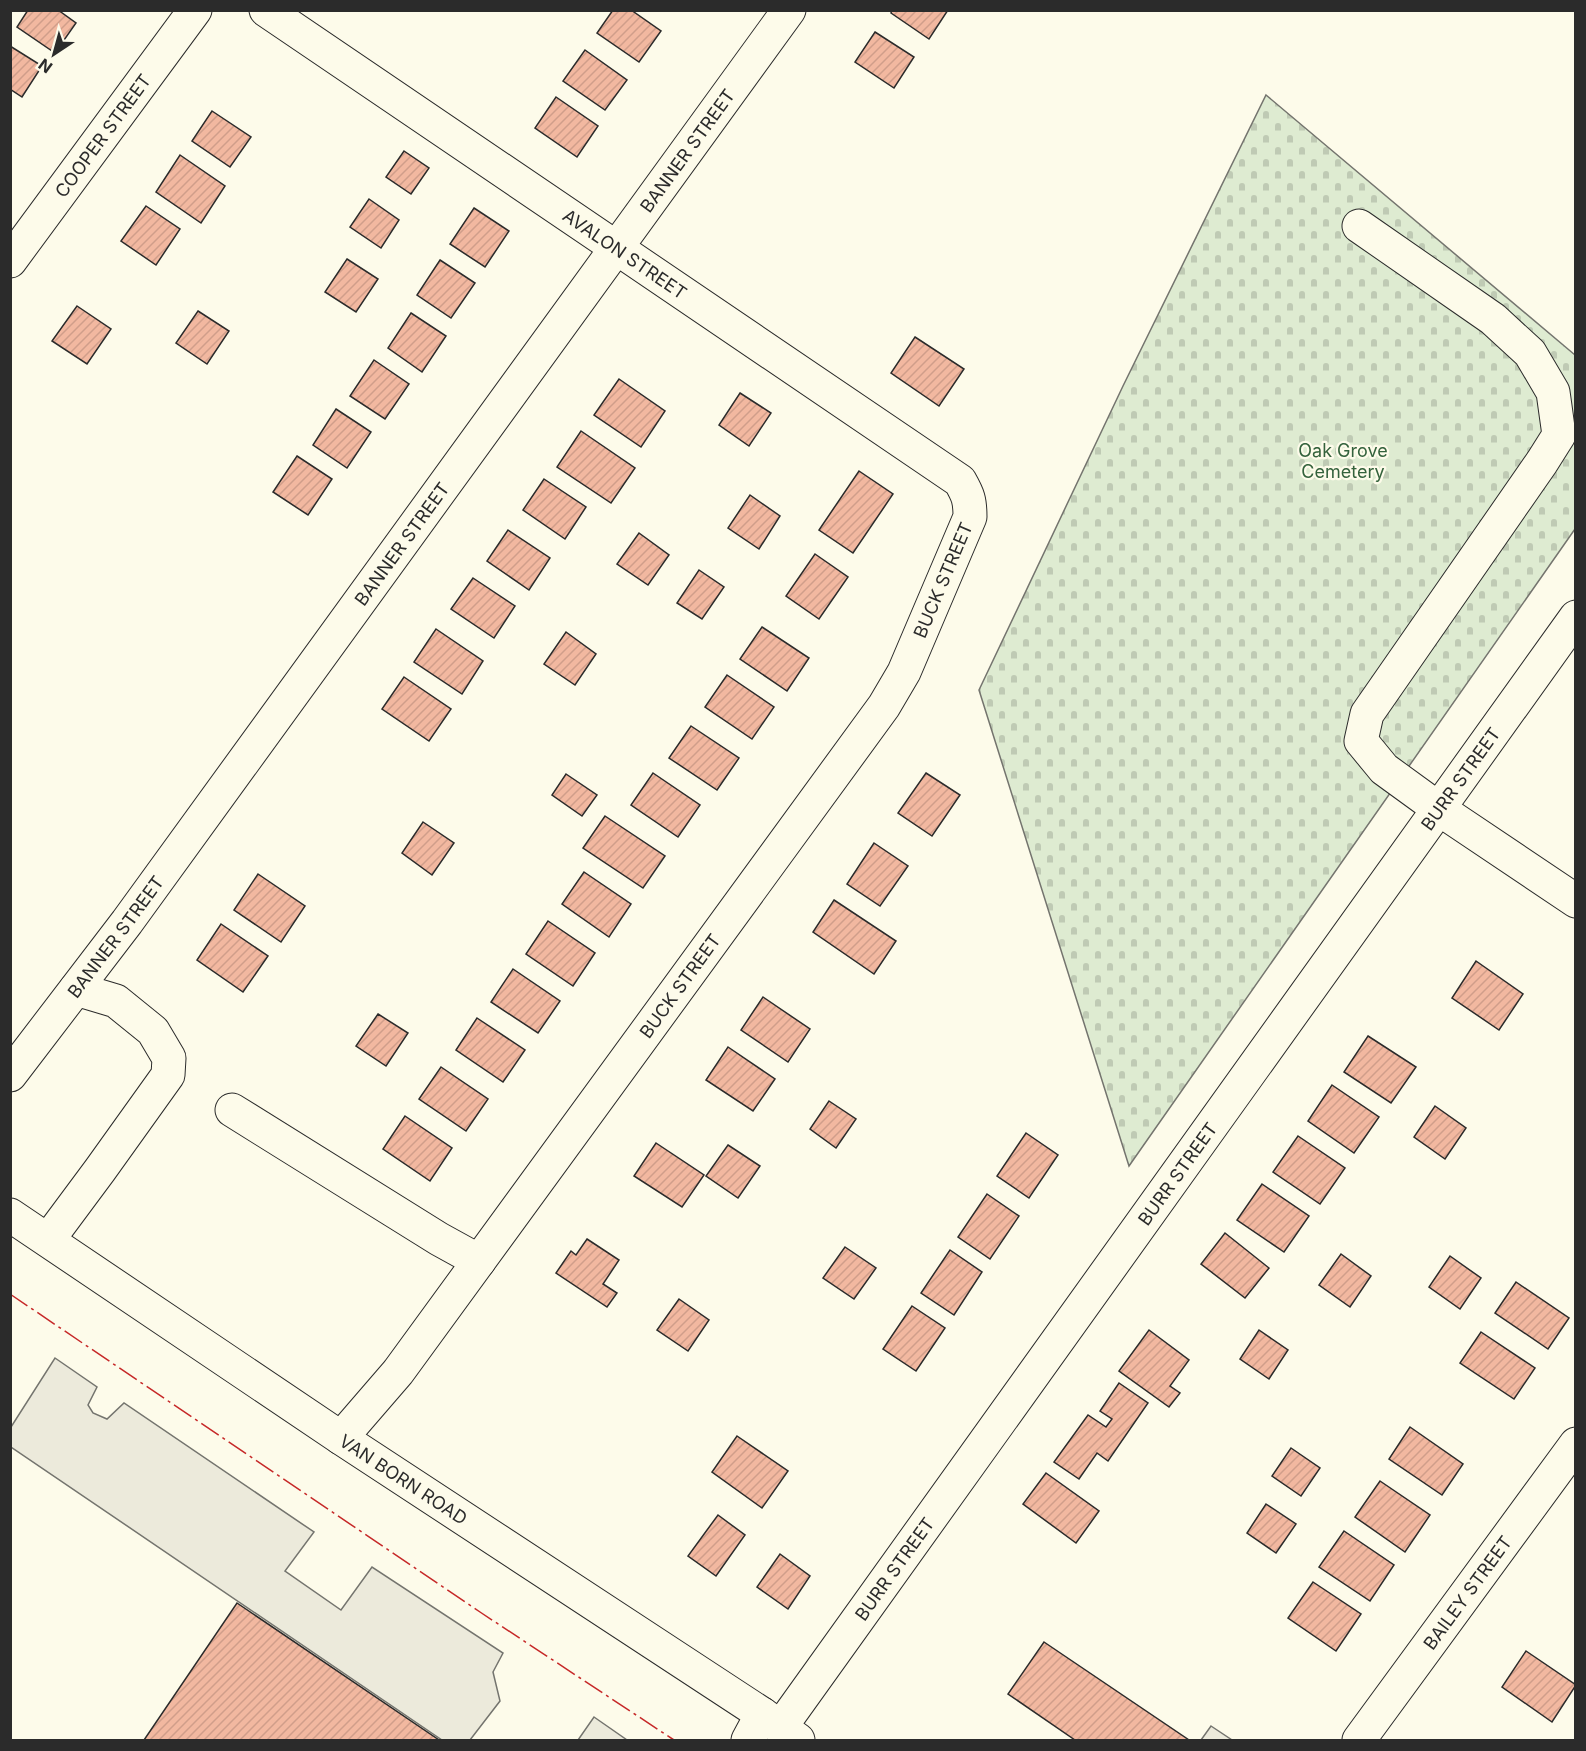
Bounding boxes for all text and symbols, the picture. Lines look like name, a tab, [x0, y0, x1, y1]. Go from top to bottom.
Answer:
north arrow	[24, 24, 84, 84]
text: N	[34, 54, 56, 78]
street label: COOPER STREET	[50, 70, 155, 201]
street label: BANNER STREET	[635, 85, 739, 216]
street label: AVALON STREET	[559, 204, 691, 303]
park label: Oak Grove Cemetery	[1298, 440, 1388, 482]
street label: BANNER STREET	[350, 478, 453, 609]
street label: BUCK STREET	[909, 519, 977, 641]
street label: BURR STREET	[1416, 723, 1504, 834]
street label: BANNER STREET	[63, 871, 168, 1001]
street label: BUCK STREET	[635, 930, 725, 1042]
street label: BURR STREET	[1133, 1118, 1221, 1229]
street label: VAN BORN ROAD	[336, 1430, 471, 1528]
street label: BURR STREET	[850, 1513, 938, 1624]
street label: BAILEY STREET	[1419, 1532, 1516, 1653]

